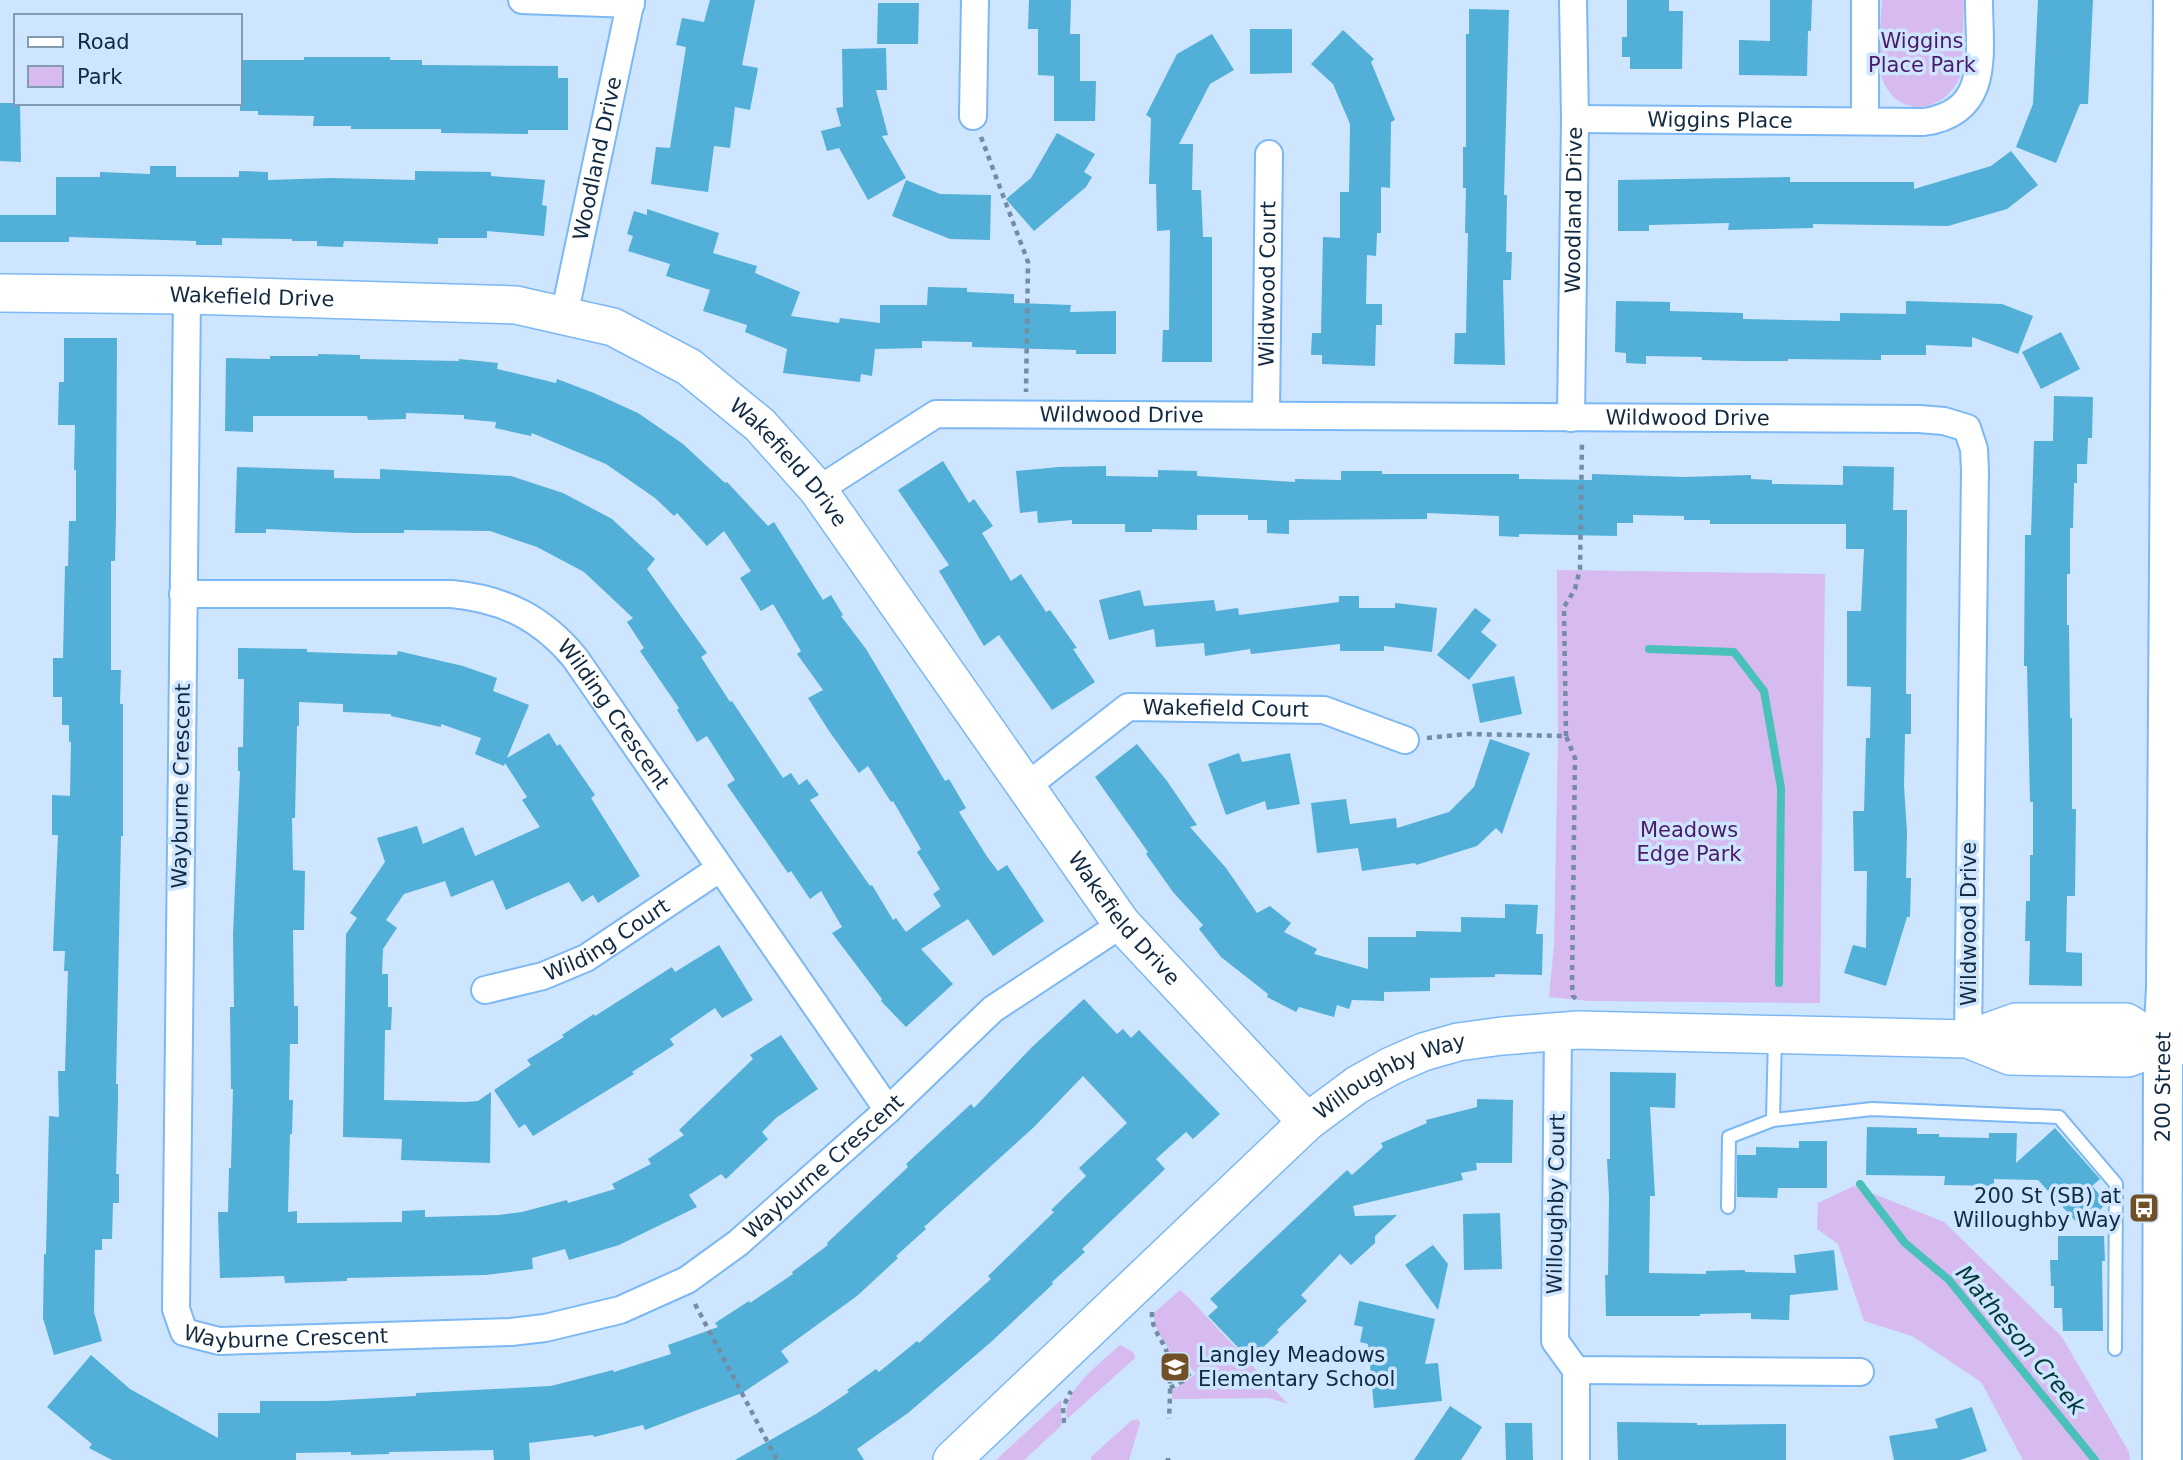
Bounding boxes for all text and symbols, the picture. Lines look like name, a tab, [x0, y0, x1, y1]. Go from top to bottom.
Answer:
legend	[14, 14, 242, 105]
park label: Wiggins Place Park	[1868, 29, 1977, 77]
text: Road	[77, 30, 130, 54]
text: Park	[77, 65, 123, 89]
street label: Woodland Drive	[568, 74, 626, 243]
street label: Wiggins Place	[1647, 108, 1793, 133]
street label: Woodland Drive	[1561, 127, 1587, 294]
street label: Wildwood Court	[1255, 201, 1280, 367]
street label: Wakefield Drive	[170, 283, 335, 311]
street label: Wakefield Drive	[725, 393, 852, 531]
street label: Wildwood Drive	[1039, 403, 1204, 427]
street label: Wildwood Drive	[1605, 405, 1770, 430]
street label: Wilding Crescent	[553, 635, 674, 794]
street label: Wayburne Crescent	[167, 683, 195, 889]
street label: Wakefield Court	[1142, 695, 1309, 722]
park label: Meadows Edge Park	[1637, 818, 1742, 866]
street label: Wildwood Drive	[1957, 842, 1981, 1006]
street label: Wakefield Drive	[1063, 847, 1185, 990]
street label: Wilding Court	[540, 894, 674, 986]
street label: Willoughby Way	[1309, 1029, 1467, 1125]
street label: 200 Street	[2151, 1031, 2176, 1142]
street label: Wayburne Crescent	[739, 1090, 908, 1244]
street label: Willoughby Court	[1542, 1113, 1570, 1295]
place label: 200 St (SB) at Willoughby Way	[1953, 1184, 2121, 1232]
bus stop icon: 200 St (SB) at Willoughby Way	[2127, 1191, 2161, 1225]
water label: Matheson Creek	[1951, 1260, 2092, 1421]
street label: Wayburne Crescent	[181, 1320, 388, 1353]
place label: Langley Meadows Elementary School	[1198, 1343, 1395, 1391]
school or university icon: Langley Meadows Elementary School	[1158, 1350, 1192, 1384]

